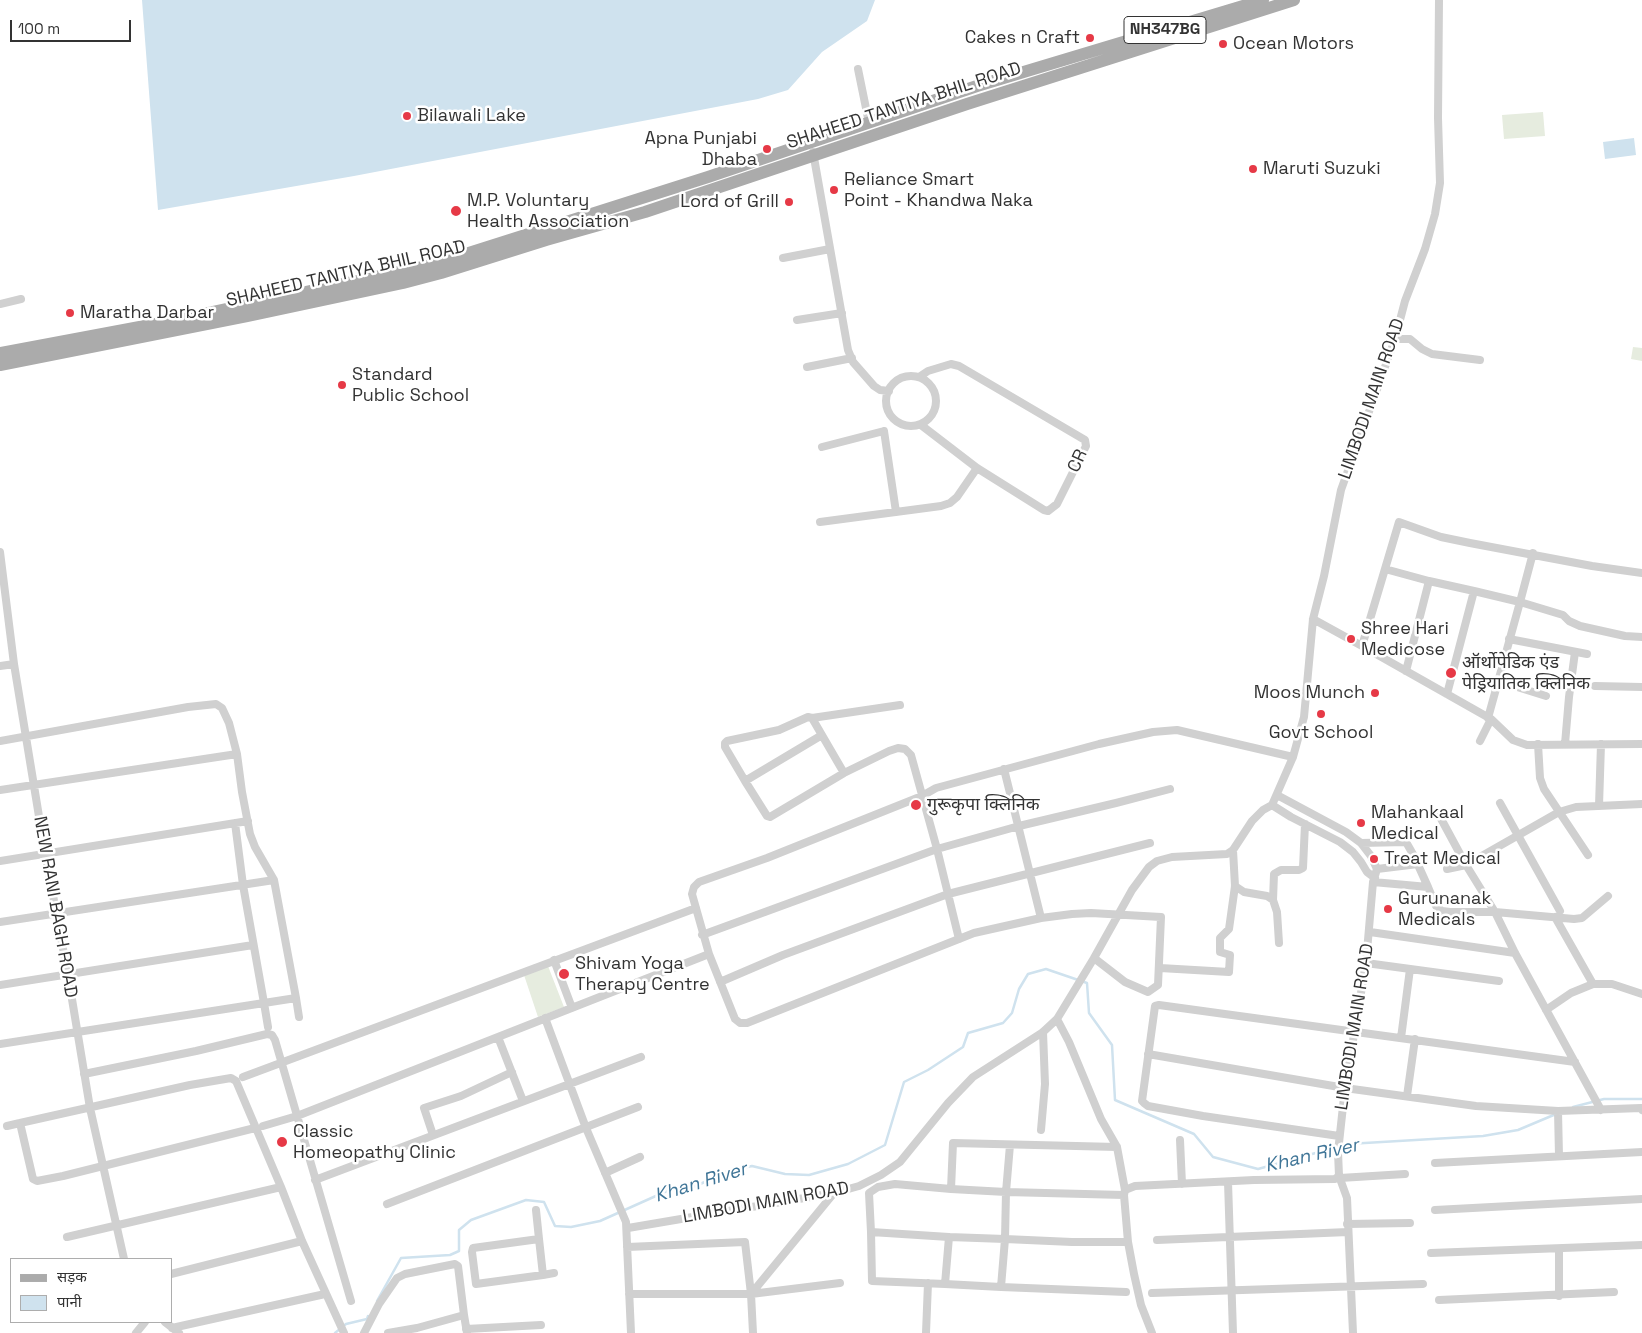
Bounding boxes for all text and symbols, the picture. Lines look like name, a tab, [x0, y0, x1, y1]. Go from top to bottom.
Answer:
scale bar	[12, 10, 134, 42]
road number: NH347BG	[1124, 16, 1206, 44]
text: 100 m	[18, 19, 60, 38]
place label: Cakes n Craft	[965, 27, 1080, 49]
marker: Cakes n Craft	[1084, 32, 1096, 44]
place label: Ocean Motors	[1233, 33, 1354, 55]
marker: Ocean Motors	[1217, 38, 1229, 50]
street label: SHAHEED TANTIYA BHIL ROAD	[784, 58, 1024, 154]
place label: Bilawali Lake	[417, 105, 526, 127]
marker: Bilawali Lake	[401, 110, 413, 122]
place label: Apna Punjabi Dhaba	[644, 128, 757, 170]
marker: Apna Punjabi Dhaba	[761, 143, 773, 155]
place label: Maruti Suzuki	[1263, 158, 1381, 180]
marker: Maruti Suzuki	[1247, 163, 1259, 175]
place label: Reliance Smart Point - Khandwa Naka	[844, 169, 1033, 212]
marker: Reliance Smart Point - Khandwa Naka	[828, 184, 840, 196]
place label: M.P. Voluntary Health Association	[467, 190, 629, 232]
place label: Lord of Grill	[680, 191, 779, 213]
marker: Lord of Grill	[783, 196, 795, 208]
marker: M.P. Voluntary Health Association	[449, 204, 463, 218]
street label: SHAHEED TANTIYA BHIL ROAD	[224, 236, 468, 312]
place label: Maratha Darbar	[80, 302, 214, 324]
marker: Maratha Darbar	[64, 307, 76, 319]
street label: LIMBODI MAIN ROAD	[1334, 316, 1410, 482]
place label: Standard Public School	[352, 364, 469, 406]
marker: Standard Public School	[336, 379, 348, 391]
street label: CR	[1063, 446, 1093, 476]
place label: Shree Hari Medicose	[1361, 618, 1449, 660]
marker: Shree Hari Medicose	[1345, 633, 1357, 645]
place label: ऑर्थोपेडिक एंड पेड्रियातिक क्लिनिक	[1462, 652, 1590, 694]
marker: ऑर्थोपेडिक एंड पेड्रियातिक क्लिनिक	[1444, 666, 1458, 680]
place label: Moos Munch	[1254, 682, 1365, 704]
marker: Moos Munch	[1369, 687, 1381, 699]
marker: Govt School	[1315, 708, 1327, 720]
place label: Govt School	[1269, 722, 1373, 744]
place label: गुरूकृपा क्लिनिक	[927, 794, 1040, 816]
marker: गुरूकृपा क्लिनिक	[909, 798, 923, 812]
place label: Mahankaal Medical	[1371, 802, 1464, 844]
street label: NEW RANI BAGH ROAD	[28, 815, 82, 999]
marker: Mahankaal Medical	[1355, 817, 1367, 829]
place label: Treat Medical	[1384, 848, 1501, 870]
marker: Treat Medical	[1368, 853, 1380, 865]
place label: Gurunanak Medicals	[1398, 888, 1491, 931]
marker: Gurunanak Medicals	[1382, 903, 1394, 915]
street label: LIMBODI MAIN ROAD	[1331, 942, 1379, 1112]
place label: Shivam Yoga Therapy Centre	[575, 953, 710, 996]
marker: Shivam Yoga Therapy Centre	[557, 967, 571, 981]
place label: Classic Homeopathy Clinic	[293, 1121, 456, 1164]
water label: Khan River	[1263, 1134, 1361, 1178]
marker: Classic Homeopathy Clinic	[275, 1135, 289, 1149]
water label: Khan River	[652, 1158, 750, 1208]
street label: LIMBODI MAIN ROAD	[681, 1178, 851, 1228]
legend	[10, 1258, 172, 1323]
text: सड़क	[57, 1267, 87, 1286]
text: पानी	[57, 1292, 82, 1311]

